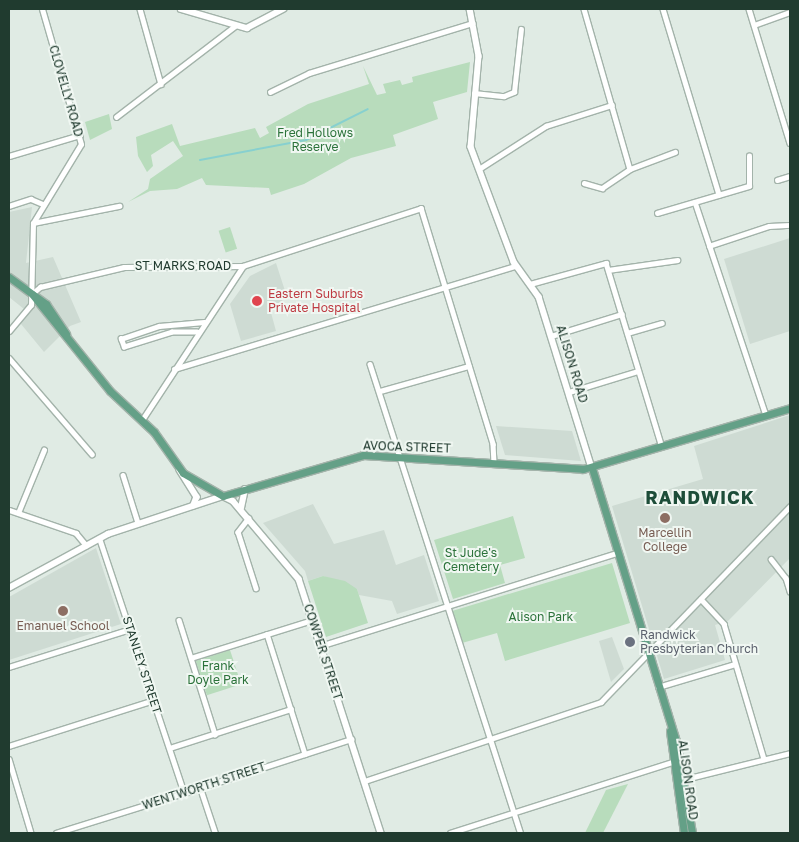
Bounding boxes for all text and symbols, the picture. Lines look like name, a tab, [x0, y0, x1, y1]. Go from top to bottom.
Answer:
street label: CLOVELLY ROAD	[46, 44, 86, 138]
park label: Fred Hollows Reserve	[277, 126, 353, 154]
street label: ST MARKS ROAD	[135, 259, 231, 273]
place label: Eastern Suburbs Private Hospital	[268, 287, 363, 315]
marker: Eastern Suburbs Private Hospital	[250, 294, 264, 308]
street label: ALISON ROAD	[553, 323, 591, 405]
street label: AVOCA STREET	[363, 438, 451, 456]
district label: RANDWICK	[644, 486, 756, 508]
marker: Marcellin College	[659, 512, 671, 524]
place label: Marcellin College	[638, 526, 692, 554]
park label: St Jude's Cemetery	[443, 546, 499, 574]
street label: COWPER STREET	[301, 602, 345, 702]
marker: Emanuel School	[57, 605, 69, 617]
park label: Alison Park	[509, 610, 573, 624]
street label: STANLEY STREET	[119, 614, 165, 716]
place label: Emanuel School	[17, 619, 109, 633]
place label: Randwick Presbyterian Church	[640, 628, 758, 656]
marker: Randwick Presbyterian Church	[624, 636, 636, 648]
park label: Frank Doyle Park	[187, 659, 249, 687]
street label: ALISON ROAD	[675, 739, 701, 821]
street label: WENTWORTH STREET	[140, 759, 268, 813]

